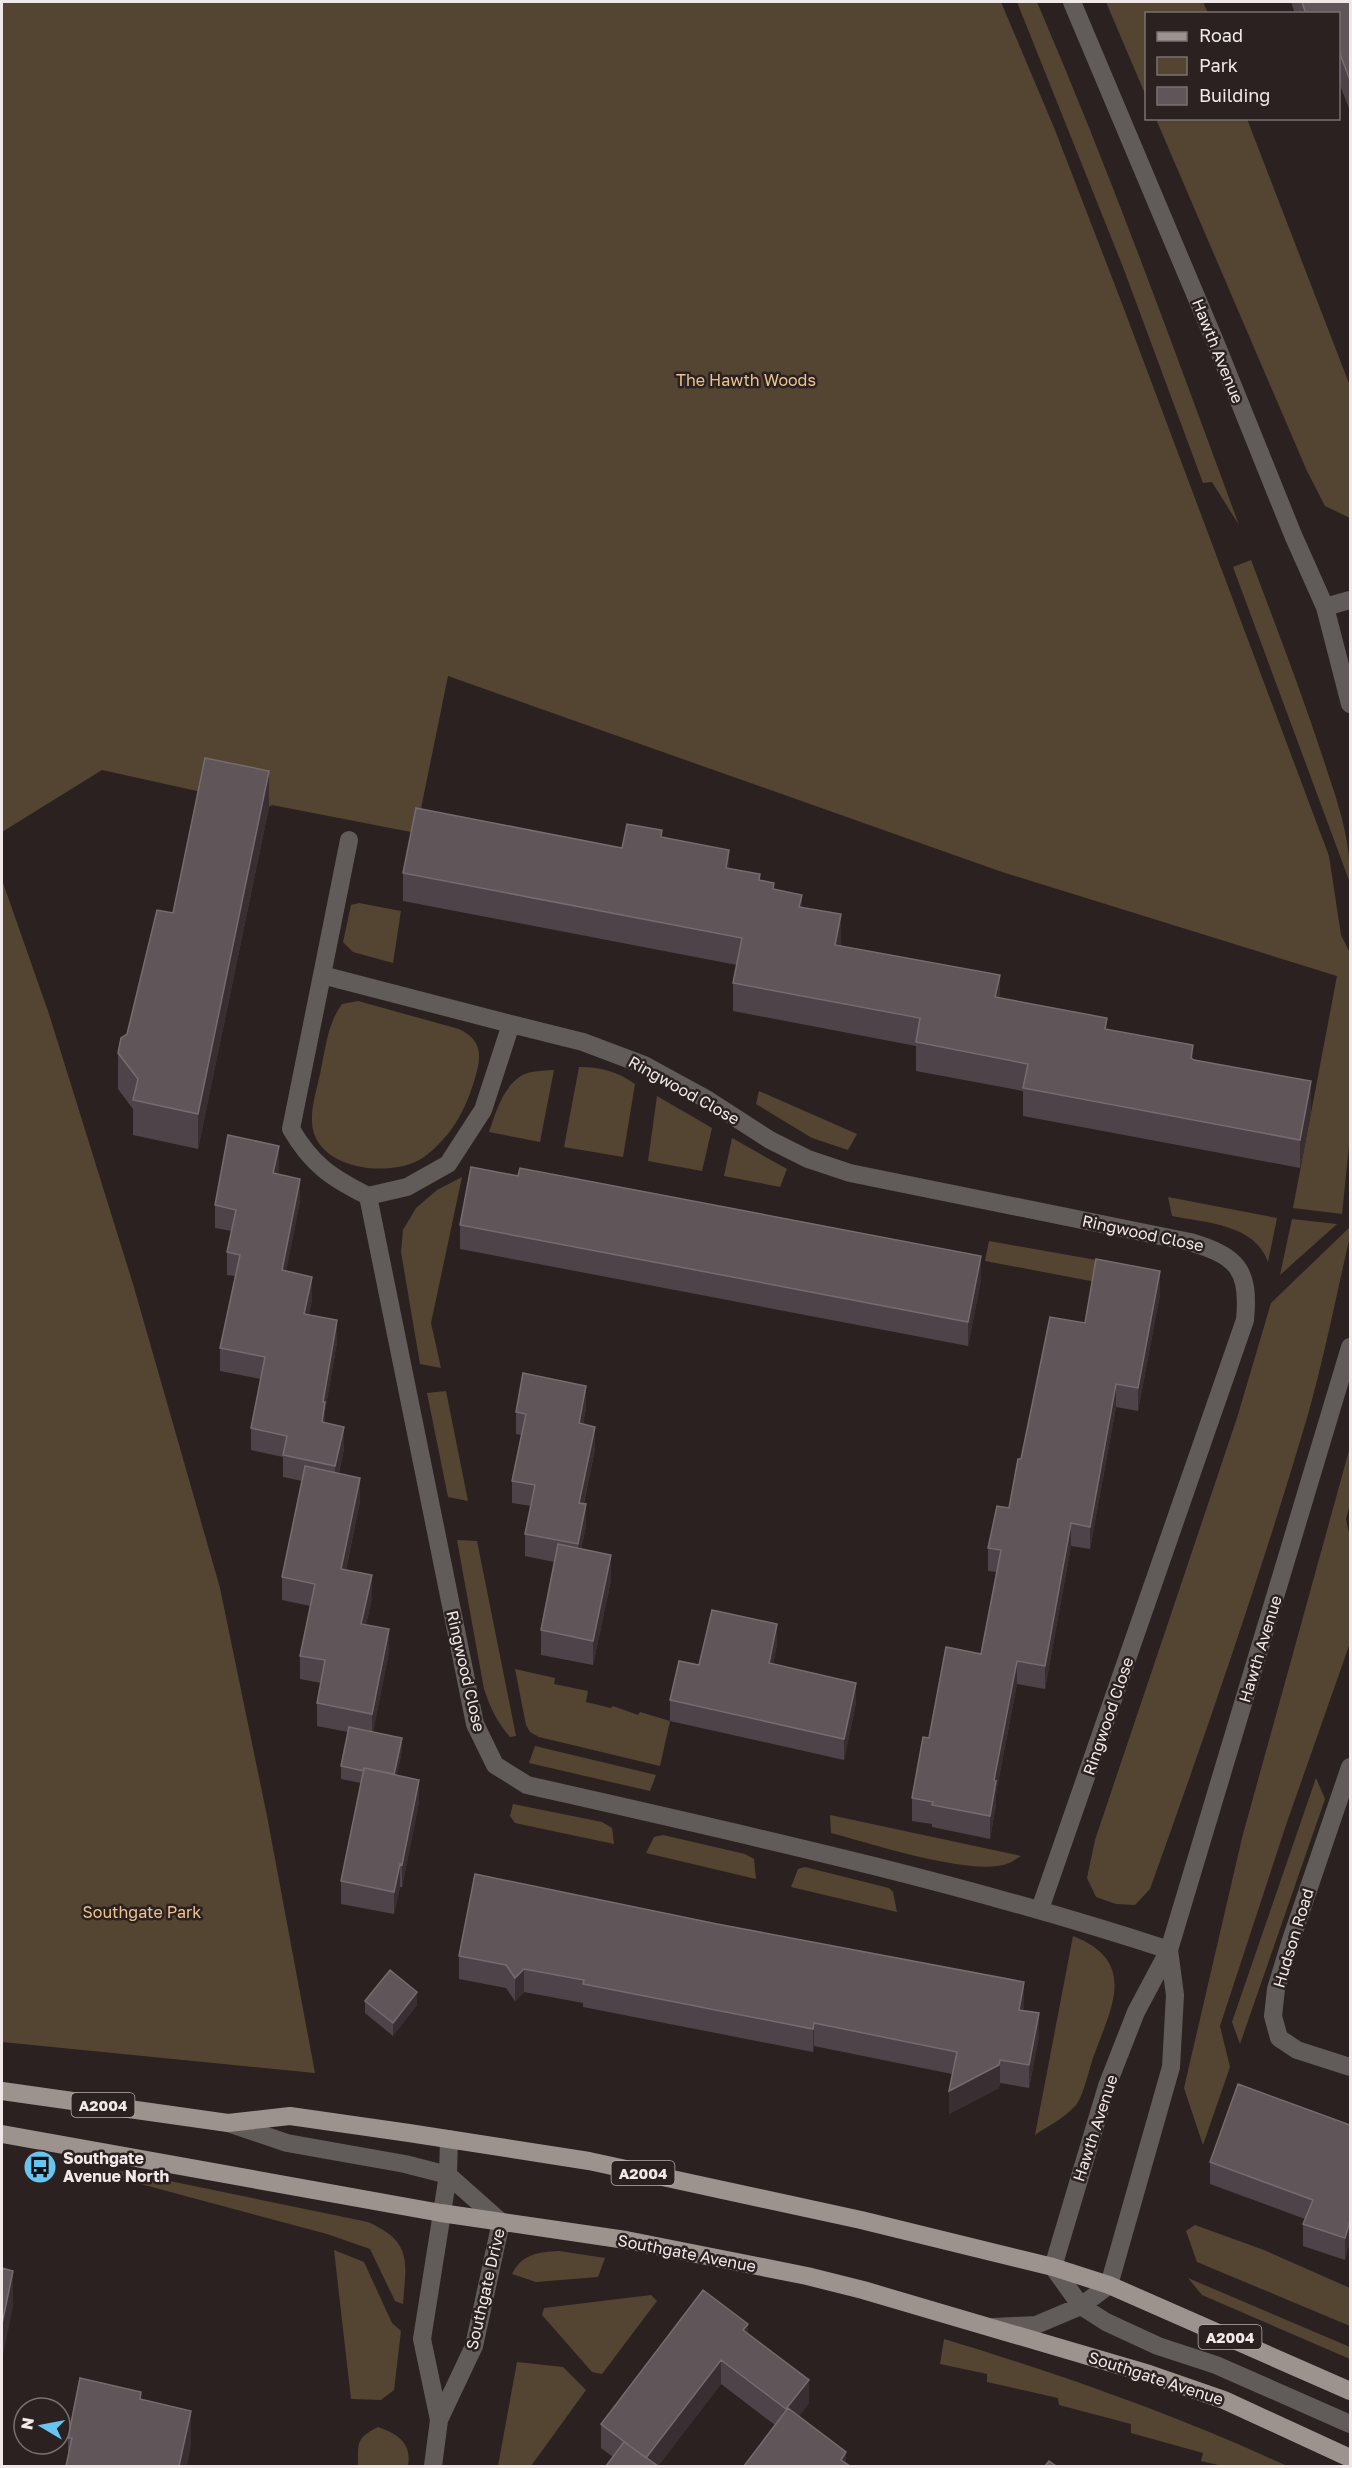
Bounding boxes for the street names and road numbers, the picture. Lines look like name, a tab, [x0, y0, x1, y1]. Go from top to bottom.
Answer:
street label: Hawth Avenue	[1188, 296, 1248, 406]
street label: Ringwood Close	[625, 1051, 743, 1129]
street label: Ringwood Close	[1080, 1210, 1206, 1256]
street label: Hawth Avenue	[1234, 1593, 1286, 1705]
street label: Ringwood Close	[442, 1608, 490, 1734]
street label: Ringwood Close	[1078, 1654, 1138, 1778]
street label: Hudson Road	[1268, 1886, 1318, 1990]
street label: Hawth Avenue	[1068, 2072, 1122, 2184]
road number: A2004	[72, 2093, 134, 2117]
road number: A2004	[612, 2161, 674, 2185]
street label: Southgate Drive	[461, 2226, 509, 2352]
street label: Southgate Avenue	[616, 2230, 758, 2276]
road number: A2004	[1198, 2325, 1262, 2349]
street label: Southgate Avenue	[1086, 2347, 1226, 2409]

